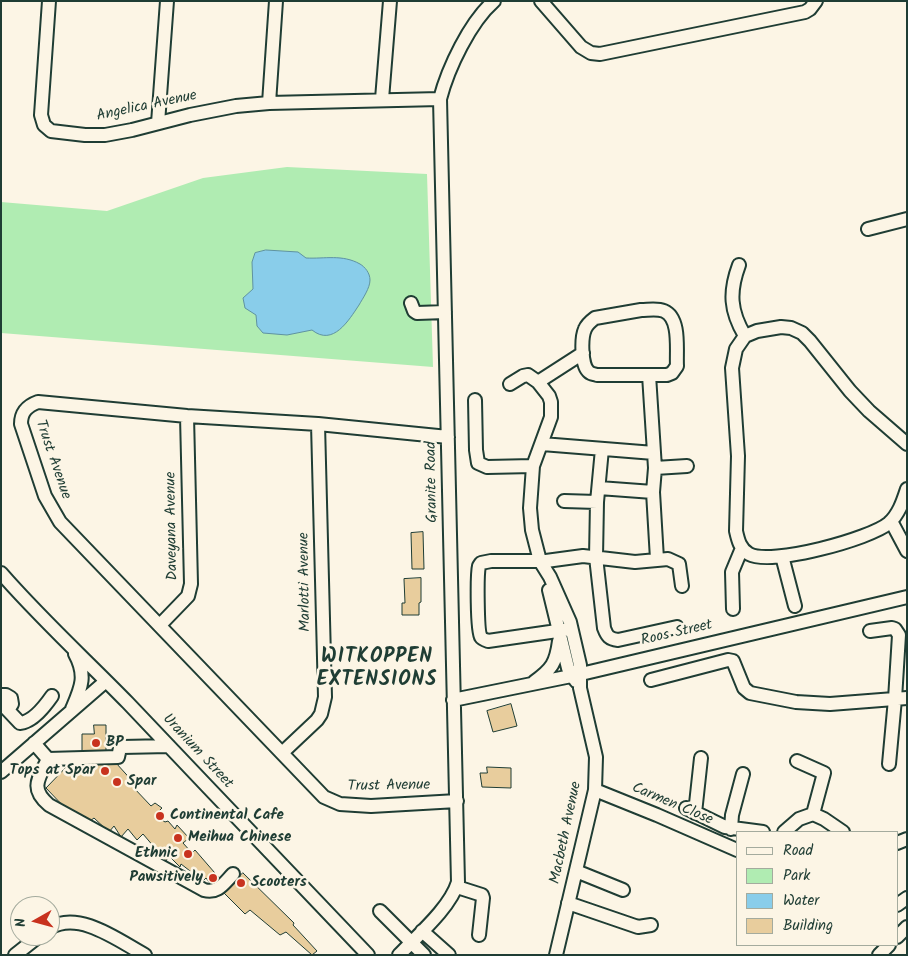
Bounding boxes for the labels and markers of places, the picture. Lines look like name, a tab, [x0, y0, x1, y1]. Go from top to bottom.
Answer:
place label: BP	[106, 734, 124, 752]
marker: BP	[90, 737, 102, 749]
place label: Tops at Spar	[10, 762, 95, 780]
marker: Tops at Spar	[99, 765, 111, 777]
place label: Spar	[127, 773, 156, 791]
marker: Spar	[111, 776, 123, 788]
place label: Continental Cafe	[170, 807, 284, 825]
marker: Continental Cafe	[154, 810, 166, 822]
place label: Meihua Chinese	[188, 829, 291, 847]
marker: Meihua Chinese	[172, 832, 184, 844]
place label: Ethnic	[135, 845, 178, 863]
marker: Ethnic	[182, 848, 194, 860]
place label: Pawsitively	[129, 869, 203, 887]
marker: Pawsitively	[207, 872, 219, 884]
place label: Scooters	[251, 874, 307, 892]
marker: Scooters	[235, 877, 247, 889]

